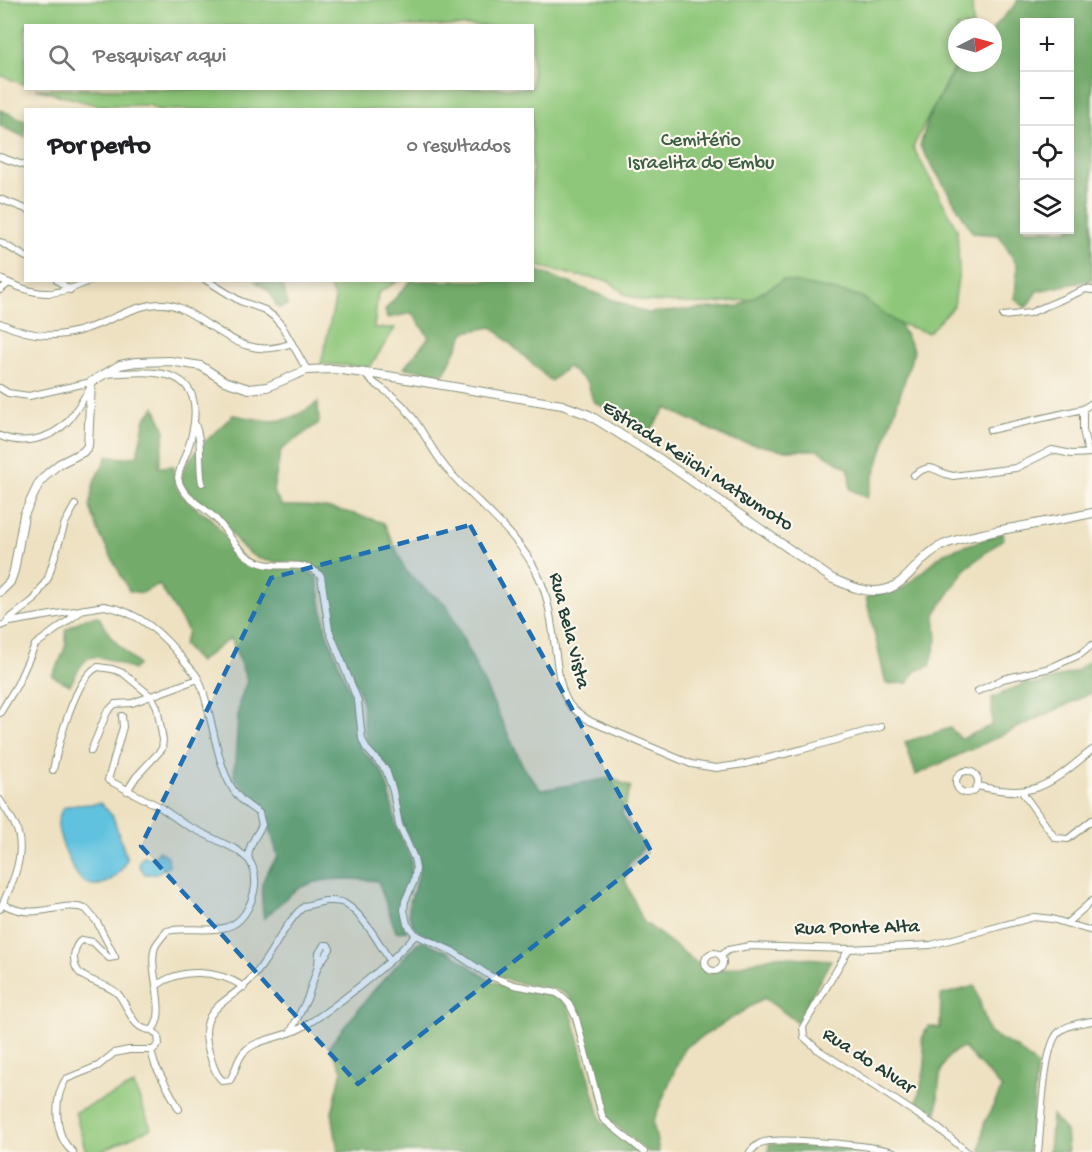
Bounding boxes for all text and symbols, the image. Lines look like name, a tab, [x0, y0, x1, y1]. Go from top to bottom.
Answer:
north arrow	[948, 18, 1002, 72]
map controls	[1020, 18, 1074, 234]
button: +	[1020, 18, 1074, 72]
search box	[24, 24, 534, 90]
icon: search	[45, 41, 78, 74]
text: Pesquisar aqui	[93, 44, 227, 70]
button: −	[1020, 72, 1074, 126]
button: locate	[1020, 126, 1074, 180]
park label: Cemitério Israelita do Embu	[628, 130, 775, 176]
text: Por perto	[48, 132, 151, 163]
text: 0 resultados	[407, 136, 510, 159]
button: layers	[1020, 180, 1074, 234]
street label: Estrada Keiichi Matsumoto	[597, 397, 797, 537]
street label: Rua Bela Vista	[542, 571, 594, 692]
street label: Rua Ponte Alta	[794, 916, 921, 942]
street label: Rua do Alvar	[817, 1024, 920, 1101]

